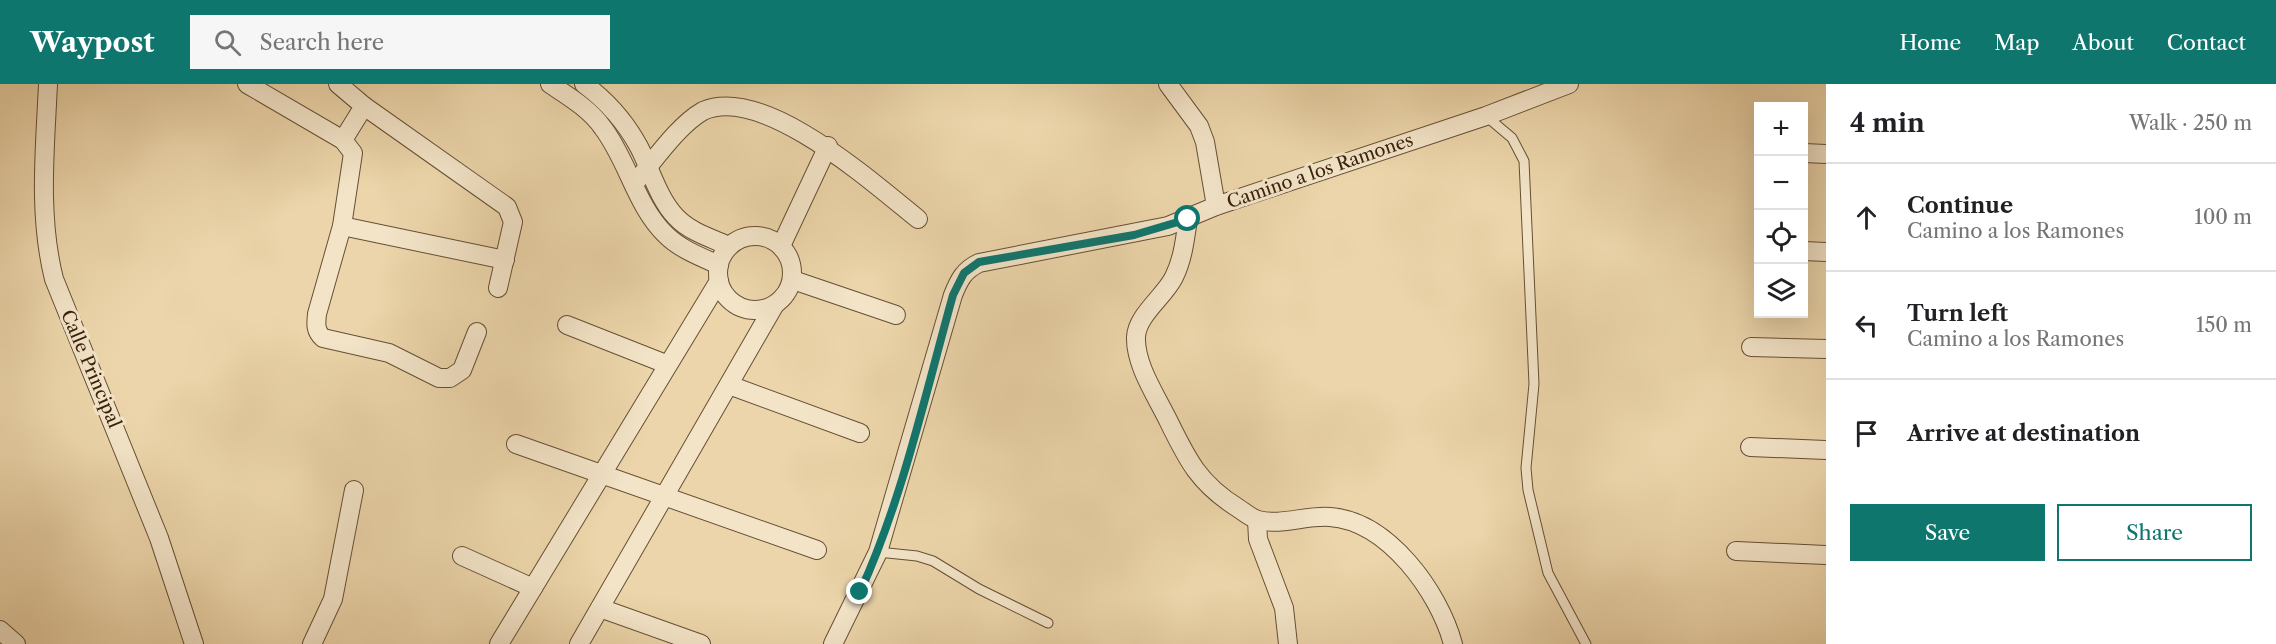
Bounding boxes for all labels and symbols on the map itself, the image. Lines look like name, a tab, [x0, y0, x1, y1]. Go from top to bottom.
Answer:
street label: Camino a los Ramones	[1224, 129, 1416, 213]
route start	[1174, 205, 1200, 231]
street label: Calle Principal	[56, 307, 126, 431]
route end	[846, 578, 872, 604]

